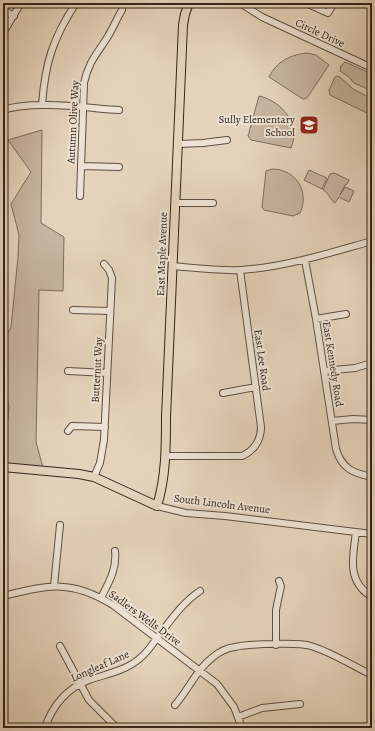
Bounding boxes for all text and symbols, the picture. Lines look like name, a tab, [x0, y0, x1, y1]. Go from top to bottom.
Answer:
street label: Circle Drive	[293, 15, 347, 51]
street label: Autumn Olive Way	[63, 80, 83, 165]
place label: Sully Elementary School	[219, 112, 295, 140]
school or university icon: Sully Elementary School	[298, 114, 320, 136]
street label: East Maple Avenue	[153, 212, 171, 296]
street label: East Kennedy Road	[319, 320, 347, 408]
street label: East Lee Road	[250, 328, 274, 392]
street label: Butternut Way	[88, 337, 106, 403]
street label: South Lincoln Avenue	[173, 491, 271, 517]
street label: Sadlers Wells Drive	[106, 587, 184, 649]
street label: Longleaf Lane	[68, 646, 132, 686]

